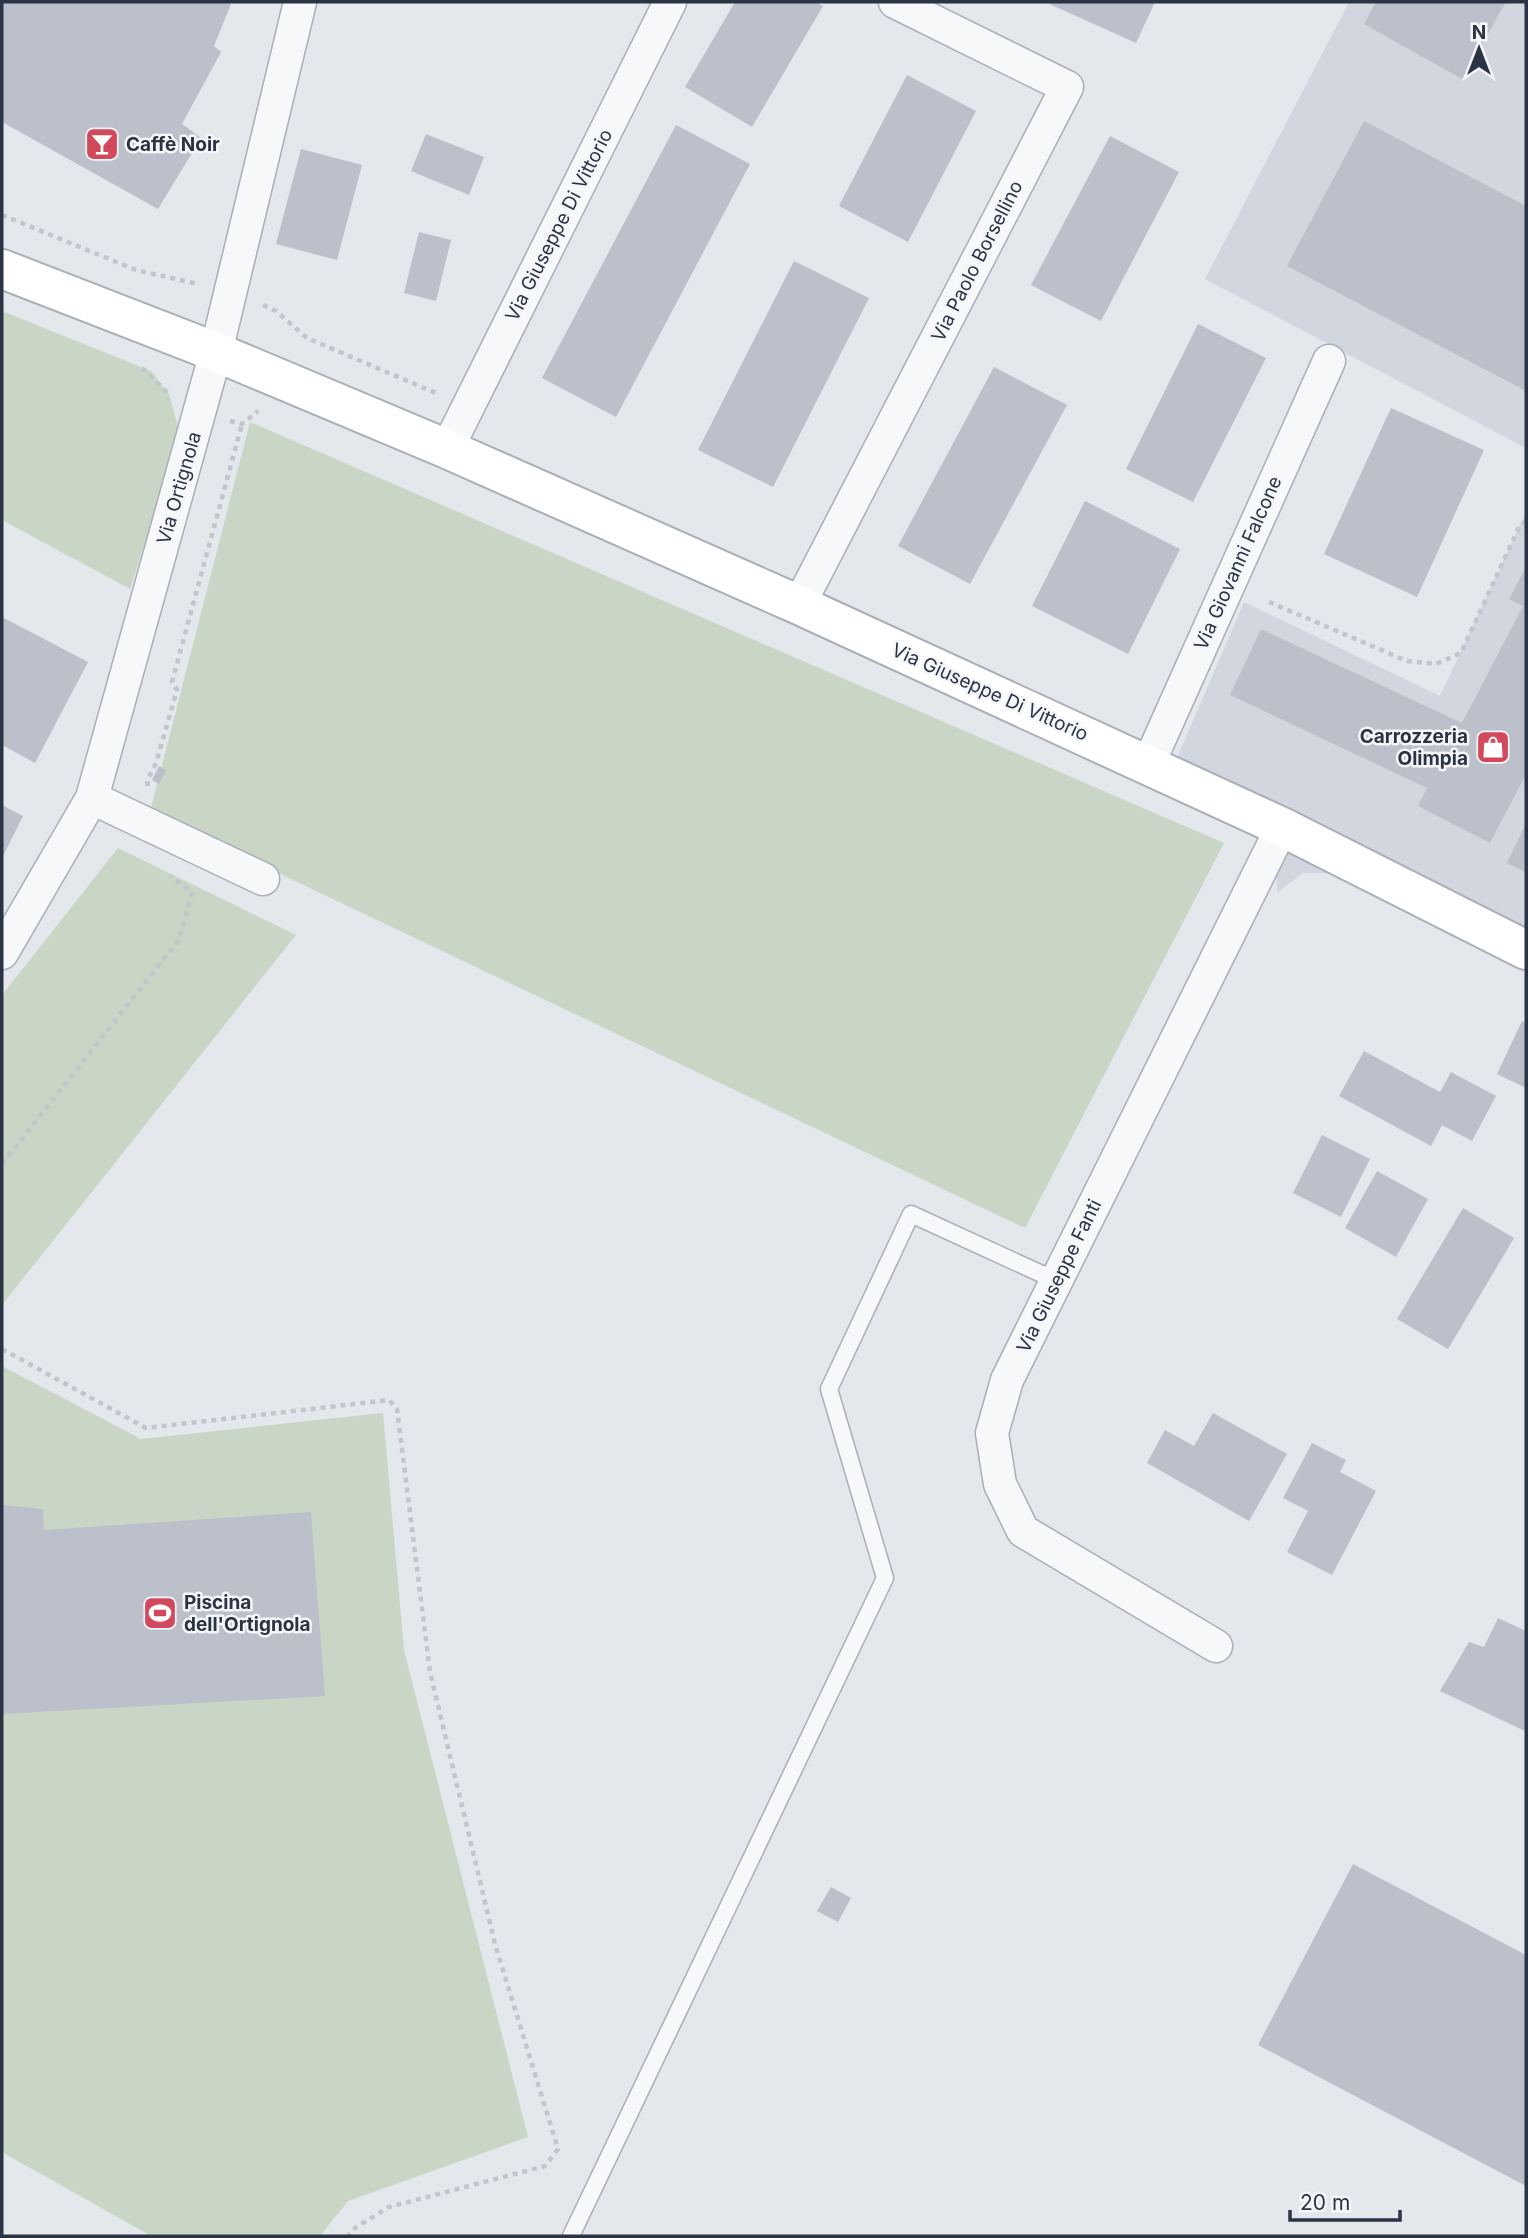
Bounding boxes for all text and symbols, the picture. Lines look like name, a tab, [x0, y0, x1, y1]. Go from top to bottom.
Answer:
north arrow	[1444, 14, 1514, 84]
text: N	[1472, 21, 1486, 44]
bar icon: Caffè Noir	[83, 125, 121, 163]
street label: Via Giuseppe Di Vittorio	[501, 125, 617, 325]
place label: Caffè Noir	[126, 133, 220, 156]
street label: Via Paolo Borsellino	[926, 177, 1028, 345]
street label: Via Ortignola	[152, 429, 206, 547]
street label: Via Giovanni Falcone	[1189, 473, 1287, 653]
street label: Via Giuseppe Di Vittorio	[888, 638, 1092, 746]
place label: Carrozzeria Olimpia	[1360, 725, 1468, 770]
shop icon: Carrozzeria Olimpia	[1474, 728, 1512, 766]
street label: Via Giuseppe Fanti	[1012, 1195, 1106, 1357]
place label: Piscina dell'Ortignola	[184, 1591, 311, 1636]
sports icon: Piscina dell'Ortignola	[141, 1594, 179, 1632]
scale bar	[1290, 2178, 1400, 2222]
text: 20 m	[1300, 2190, 1350, 2215]

